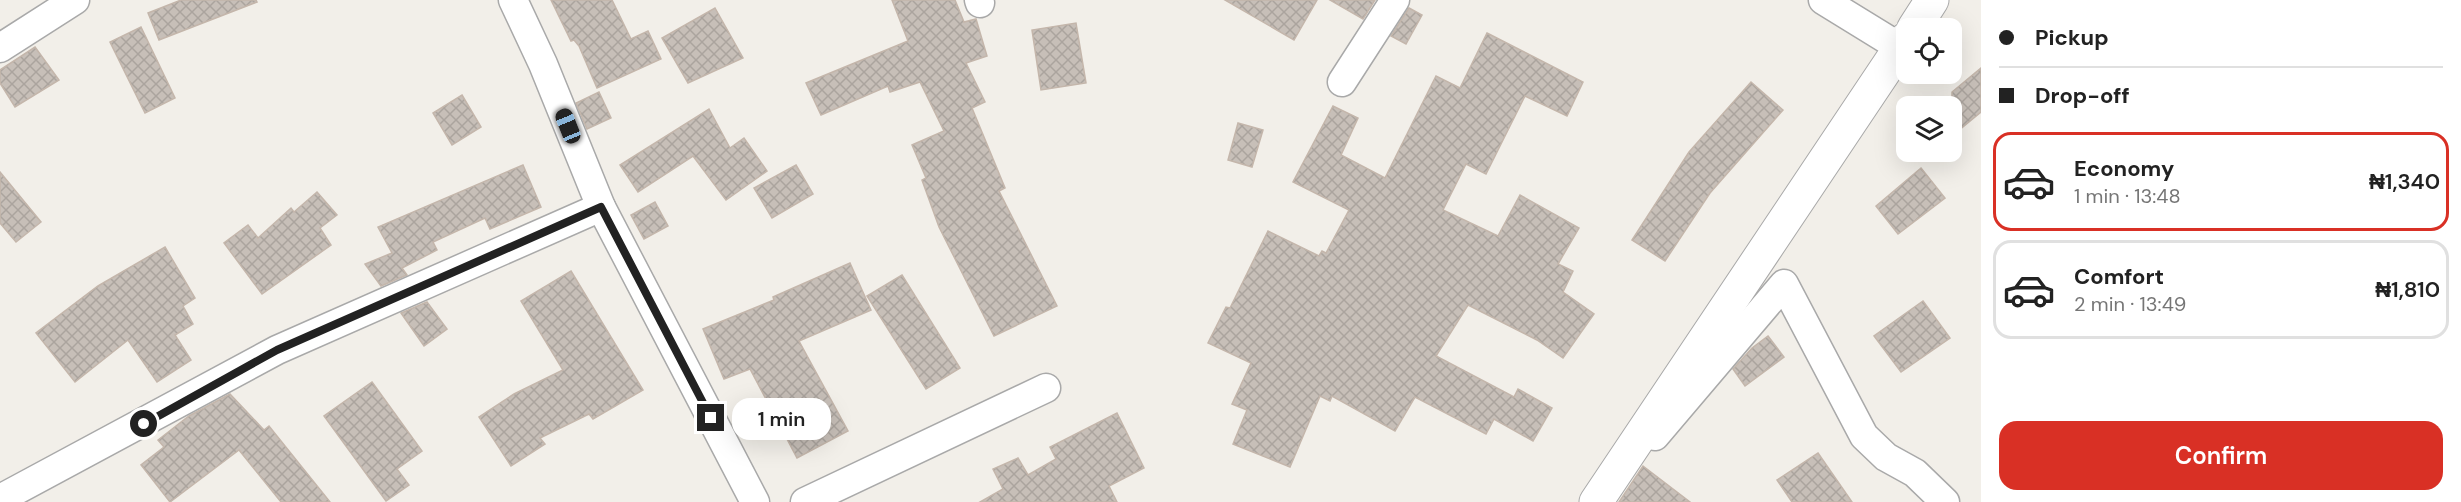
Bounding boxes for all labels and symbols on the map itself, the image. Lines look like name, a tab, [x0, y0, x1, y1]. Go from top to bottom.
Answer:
car	[553, 106, 583, 146]
callout: 1 min	[732, 397, 831, 439]
route end	[697, 404, 724, 431]
route start	[130, 410, 157, 437]

